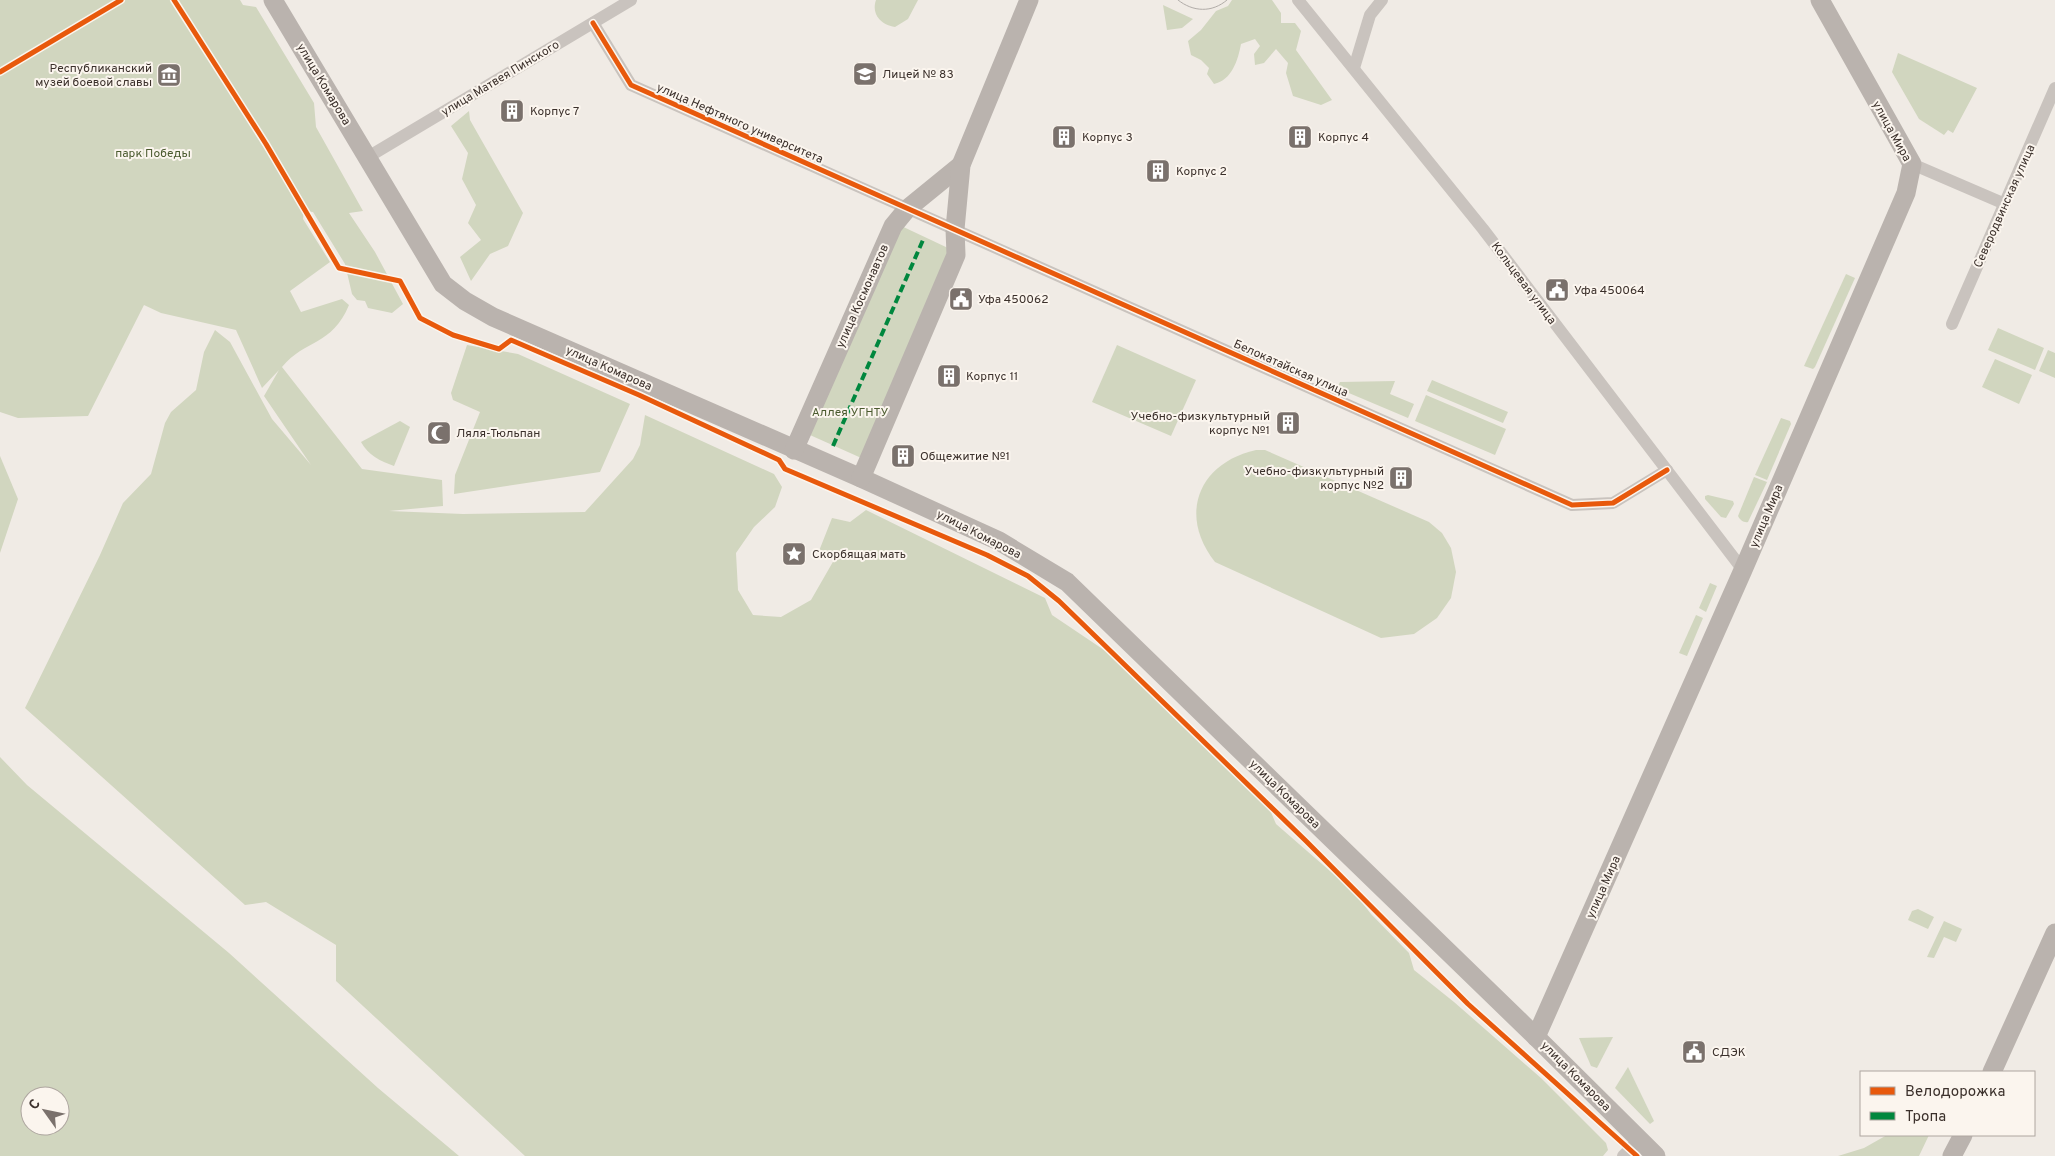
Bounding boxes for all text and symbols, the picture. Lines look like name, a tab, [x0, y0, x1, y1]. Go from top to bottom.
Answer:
street label: улица Матвея Пинского	[438, 37, 563, 121]
street label: улица Комарова	[292, 41, 354, 128]
place label: Республиканский музей боевой славы	[35, 61, 152, 91]
school or university icon: Лицей № 83	[852, 61, 878, 87]
museum icon: Республиканский музей боевой славы	[156, 62, 182, 88]
place label: Лицей № 83	[882, 67, 954, 83]
street label: улица Нефтяного университета	[654, 80, 825, 168]
building icon: Корпус 7	[499, 98, 525, 124]
street label: улица Мира	[1868, 98, 1914, 165]
place label: Корпус 7	[530, 104, 579, 120]
building icon: Корпус 3	[1051, 124, 1077, 150]
building icon: Корпус 4	[1287, 124, 1313, 150]
place label: Корпус 3	[1082, 130, 1133, 146]
place label: Корпус 4	[1318, 130, 1369, 146]
street label: Северодвинская улица	[1970, 142, 2039, 271]
park label: парк Победы	[115, 146, 191, 162]
building icon: Корпус 2	[1145, 158, 1171, 184]
place label: Корпус 2	[1176, 164, 1227, 180]
street label: Кольцевая улица	[1487, 239, 1559, 328]
street label: улица Космонавтов	[833, 242, 893, 351]
public building icon: Уфа 450064	[1544, 277, 1570, 303]
place label: Уфа 450064	[1574, 283, 1645, 299]
public building icon: Уфа 450062	[948, 286, 974, 312]
place label: Уфа 450062	[978, 292, 1049, 308]
street label: Белокатайская улица	[1231, 336, 1351, 401]
street label: улица Комарова	[563, 343, 654, 395]
building icon: Корпус 11	[936, 363, 962, 389]
place label: Корпус 11	[966, 369, 1018, 385]
park label: Аллея УГНТУ	[812, 405, 888, 421]
place label: Учебно-физкультурный корпус №1	[1130, 409, 1270, 439]
building icon: Учебно-физкультурный корпус №1	[1275, 410, 1301, 436]
mosque icon: Ляля-Тюльпан	[426, 420, 452, 446]
place label: Ляля-Тюльпан	[456, 426, 540, 442]
building icon: Общежитие №1	[890, 443, 916, 469]
place label: Общежитие №1	[920, 449, 1010, 465]
place label: Учебно-физкультурный корпус №2	[1244, 464, 1384, 494]
building icon: Учебно-физкультурный корпус №2	[1388, 465, 1414, 491]
street label: улица Мира	[1746, 482, 1787, 550]
street label: улица Комарова	[933, 507, 1024, 563]
place icon: Скорбящая мать	[781, 541, 807, 567]
place label: Скорбящая мать	[812, 547, 906, 563]
street label: улица Комарова	[1245, 757, 1323, 833]
street label: улица Мира	[1583, 853, 1625, 921]
street label: улица Комарова	[1537, 1038, 1614, 1115]
public building icon: СДЭК	[1681, 1039, 1707, 1065]
place label: СДЭК	[1712, 1045, 1746, 1061]
legend	[1860, 1071, 2035, 1136]
text: Велодорожка	[1905, 1083, 2005, 1102]
north arrow	[20, 1086, 70, 1136]
text: С	[26, 1096, 45, 1113]
text: Тропа	[1905, 1108, 1946, 1127]

